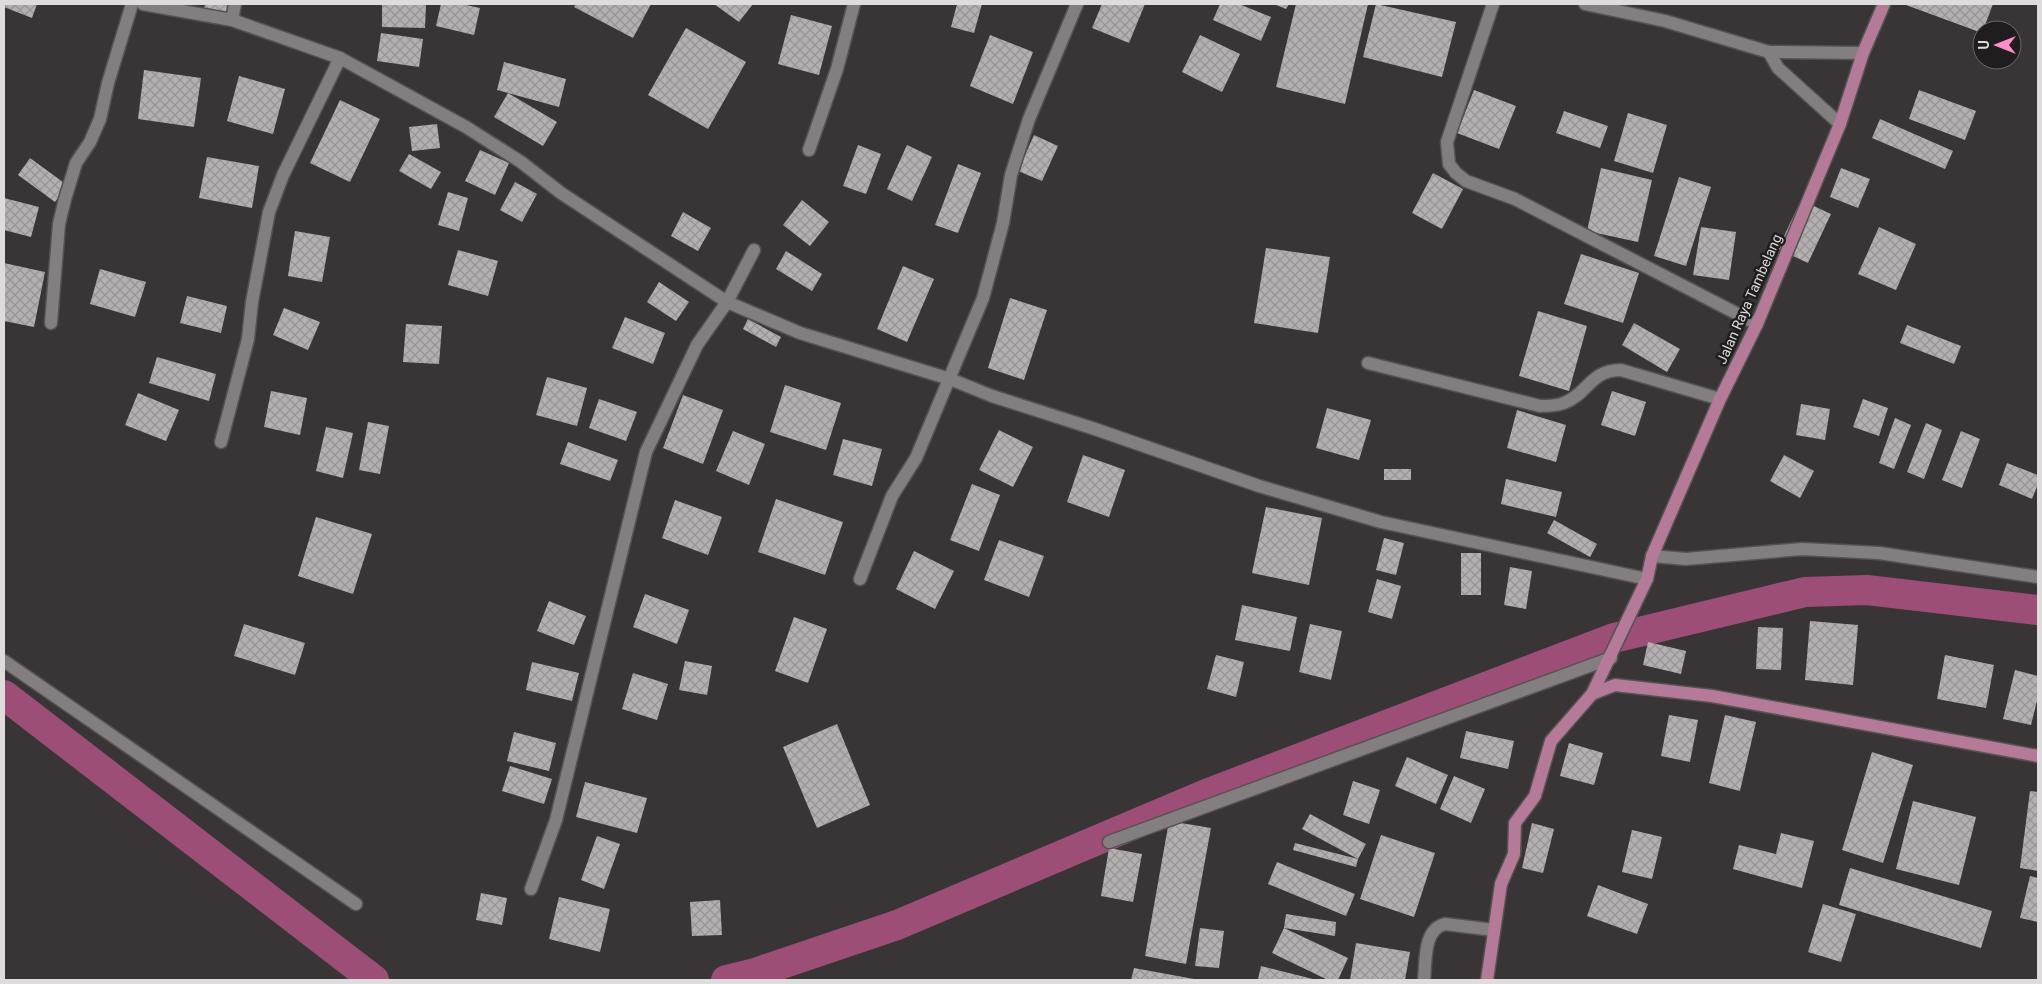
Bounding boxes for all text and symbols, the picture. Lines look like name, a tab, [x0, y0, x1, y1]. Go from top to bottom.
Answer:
north arrow	[1972, 20, 2022, 70]
text: U	[1976, 40, 1992, 50]
street label: Jalan Raya Tambelang	[1713, 232, 1785, 366]

